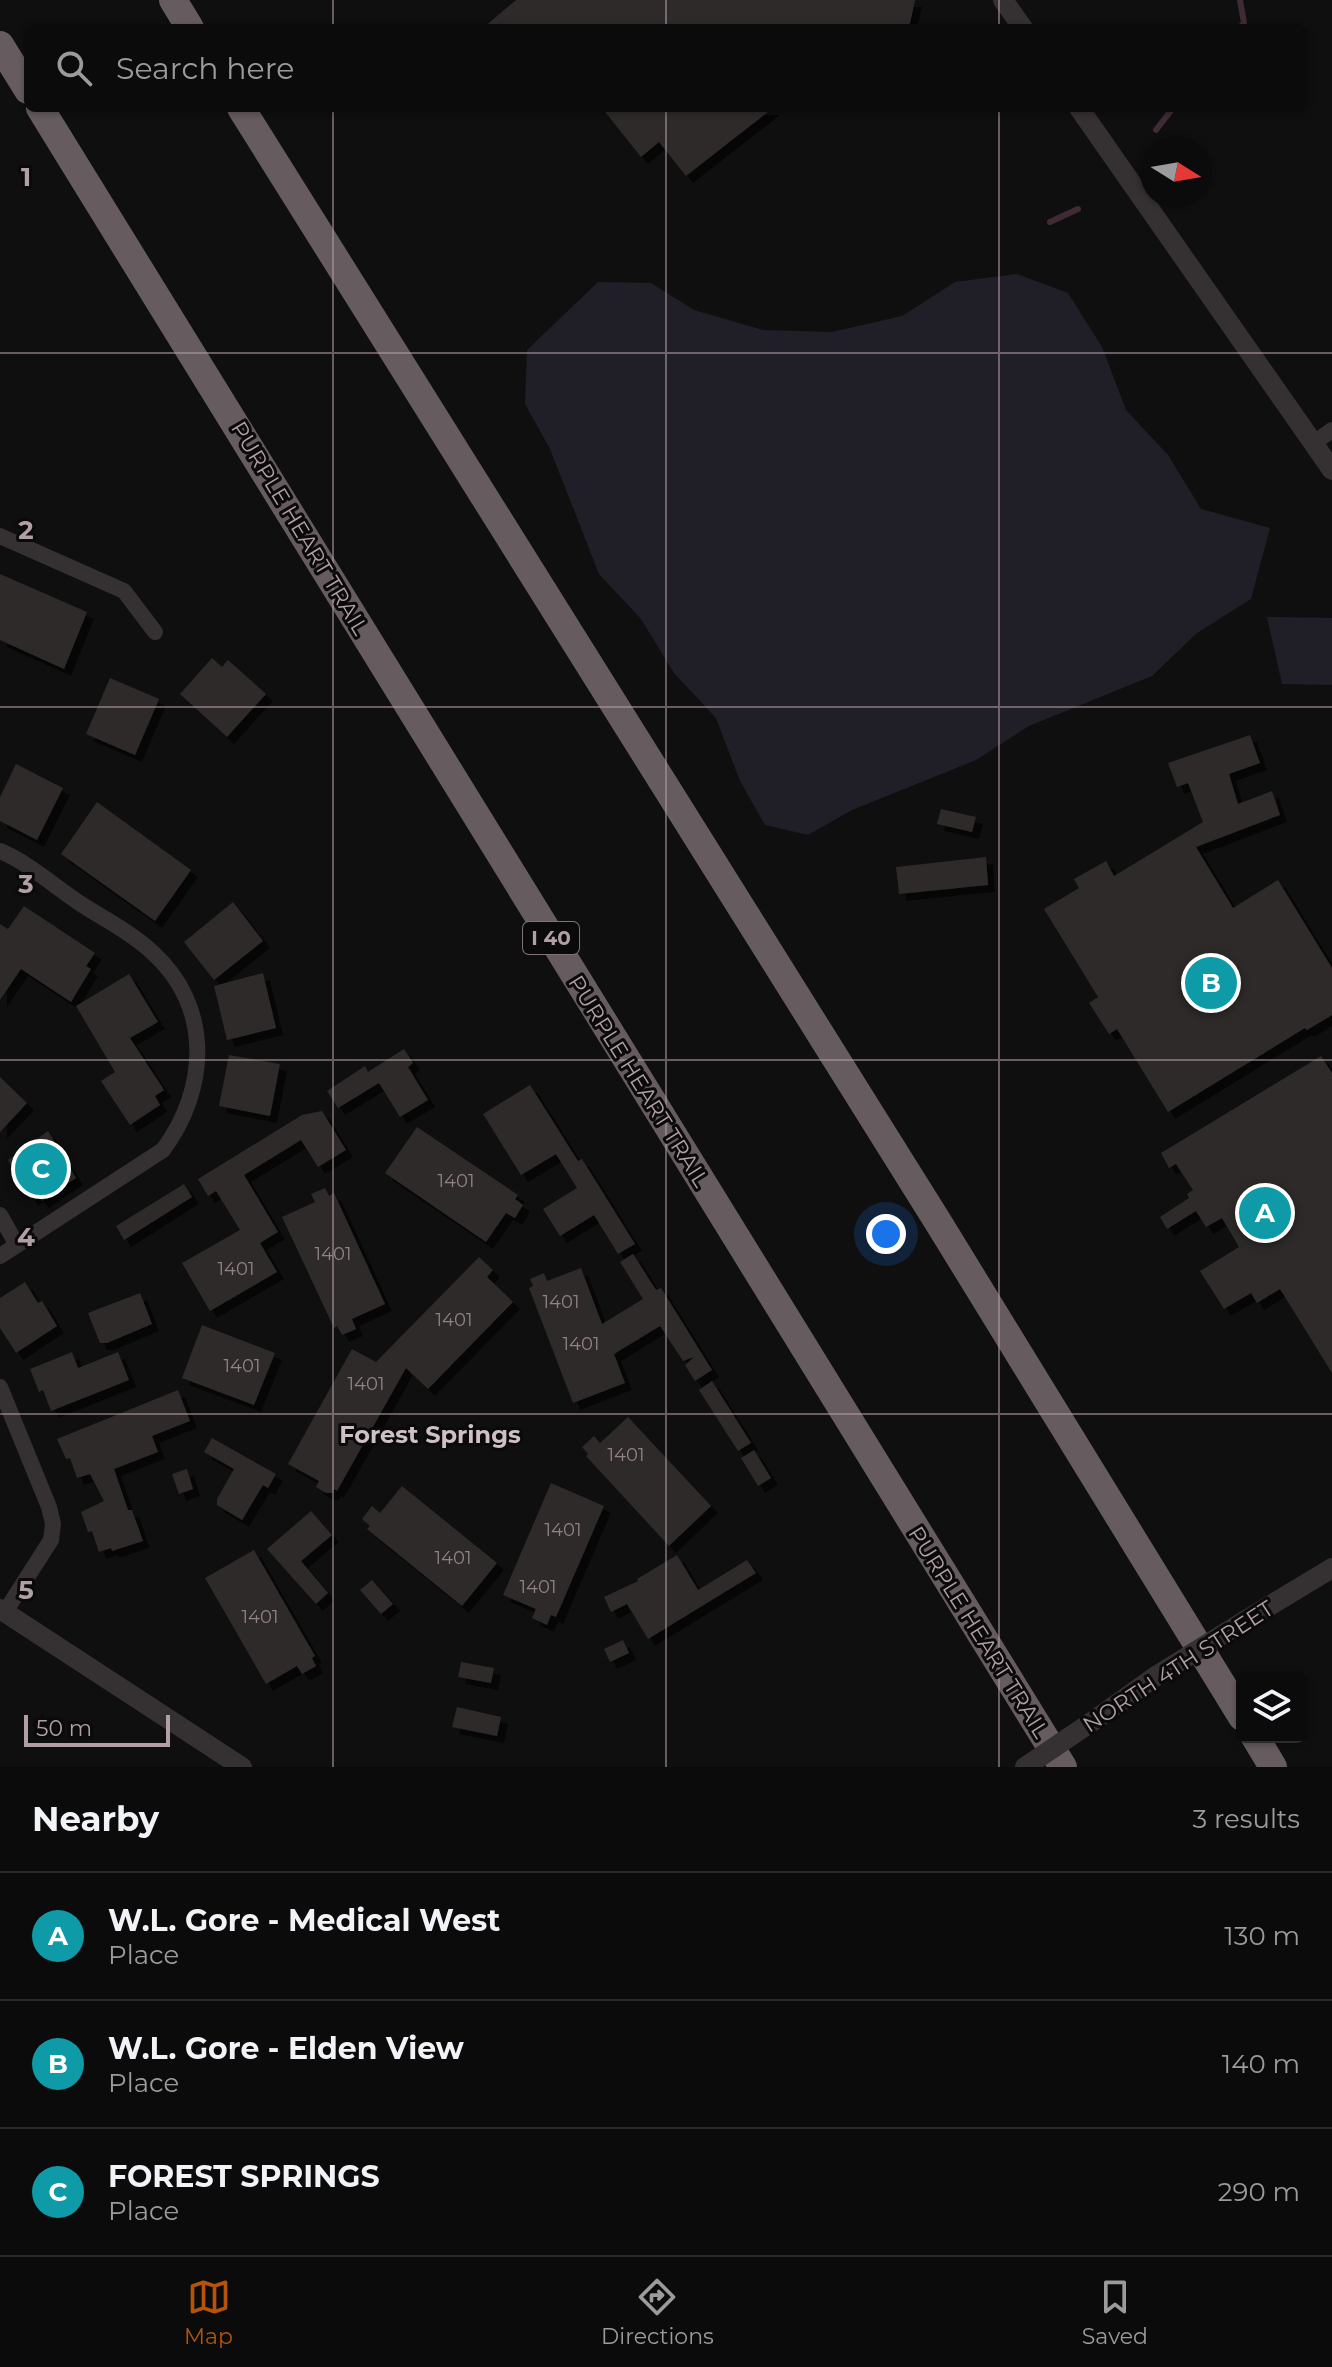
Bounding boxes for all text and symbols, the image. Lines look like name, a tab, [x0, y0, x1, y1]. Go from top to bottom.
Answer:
search box	[24, 24, 1308, 112]
icon: search	[52, 46, 96, 90]
text: Search here	[116, 50, 294, 87]
north arrow	[1140, 136, 1212, 208]
text: 1	[21, 161, 31, 193]
street label: PURPLE HEART TRAIL	[225, 417, 374, 640]
text: 2	[18, 514, 34, 546]
text: 3	[17, 868, 34, 900]
road number: I 40	[523, 922, 579, 954]
pin: B	[1185, 953, 1237, 1013]
street label: PURPLE HEART TRAIL	[562, 970, 715, 1192]
pin: C	[15, 1139, 67, 1199]
house number: 1401	[438, 1170, 474, 1192]
pin: A	[1239, 1183, 1291, 1243]
your location	[866, 1214, 906, 1254]
text: 4	[17, 1221, 35, 1253]
house number: 1401	[315, 1243, 351, 1265]
house number: 1401	[218, 1258, 254, 1280]
house number: 1401	[543, 1291, 579, 1313]
house number: 1401	[436, 1309, 472, 1331]
house number: 1401	[563, 1333, 599, 1355]
house number: 1401	[224, 1355, 260, 1377]
house number: 1401	[348, 1373, 384, 1395]
district label: Forest Springs	[339, 1420, 521, 1449]
house number: 1401	[608, 1444, 644, 1466]
house number: 1401	[545, 1519, 581, 1541]
street label: PURPLE HEART TRAIL	[902, 1521, 1055, 1743]
house number: 1401	[435, 1547, 471, 1569]
text: 5	[18, 1574, 34, 1606]
house number: 1401	[520, 1576, 556, 1598]
street label: NORTH 4TH STREET	[1078, 1594, 1279, 1738]
house number: 1401	[242, 1606, 278, 1628]
map controls	[1236, 1671, 1308, 1743]
button: layers	[1236, 1671, 1308, 1743]
scale bar	[24, 1711, 170, 1747]
text: 50 m	[36, 1715, 92, 1742]
text: Nearby	[32, 1798, 159, 1840]
text: 3 results	[1193, 1803, 1300, 1835]
text: W.L. Gore - Medical West	[108, 1902, 500, 1939]
text: A	[48, 1920, 68, 1952]
text: 130 m	[1224, 1920, 1300, 1952]
text: Place	[108, 1939, 179, 1971]
text: W.L. Gore - Elden View	[108, 2030, 464, 2067]
text: B	[48, 2048, 68, 2080]
text: 140 m	[1222, 2048, 1300, 2080]
text: Place	[108, 2067, 179, 2099]
text: FOREST SPRINGS	[108, 2158, 380, 2195]
text: C	[49, 2176, 67, 2208]
text: 290 m	[1218, 2176, 1300, 2208]
text: Place	[108, 2195, 179, 2227]
tab: Map	[184, 2275, 233, 2350]
tab: Directions	[601, 2275, 714, 2350]
tab: Saved	[1082, 2275, 1148, 2350]

